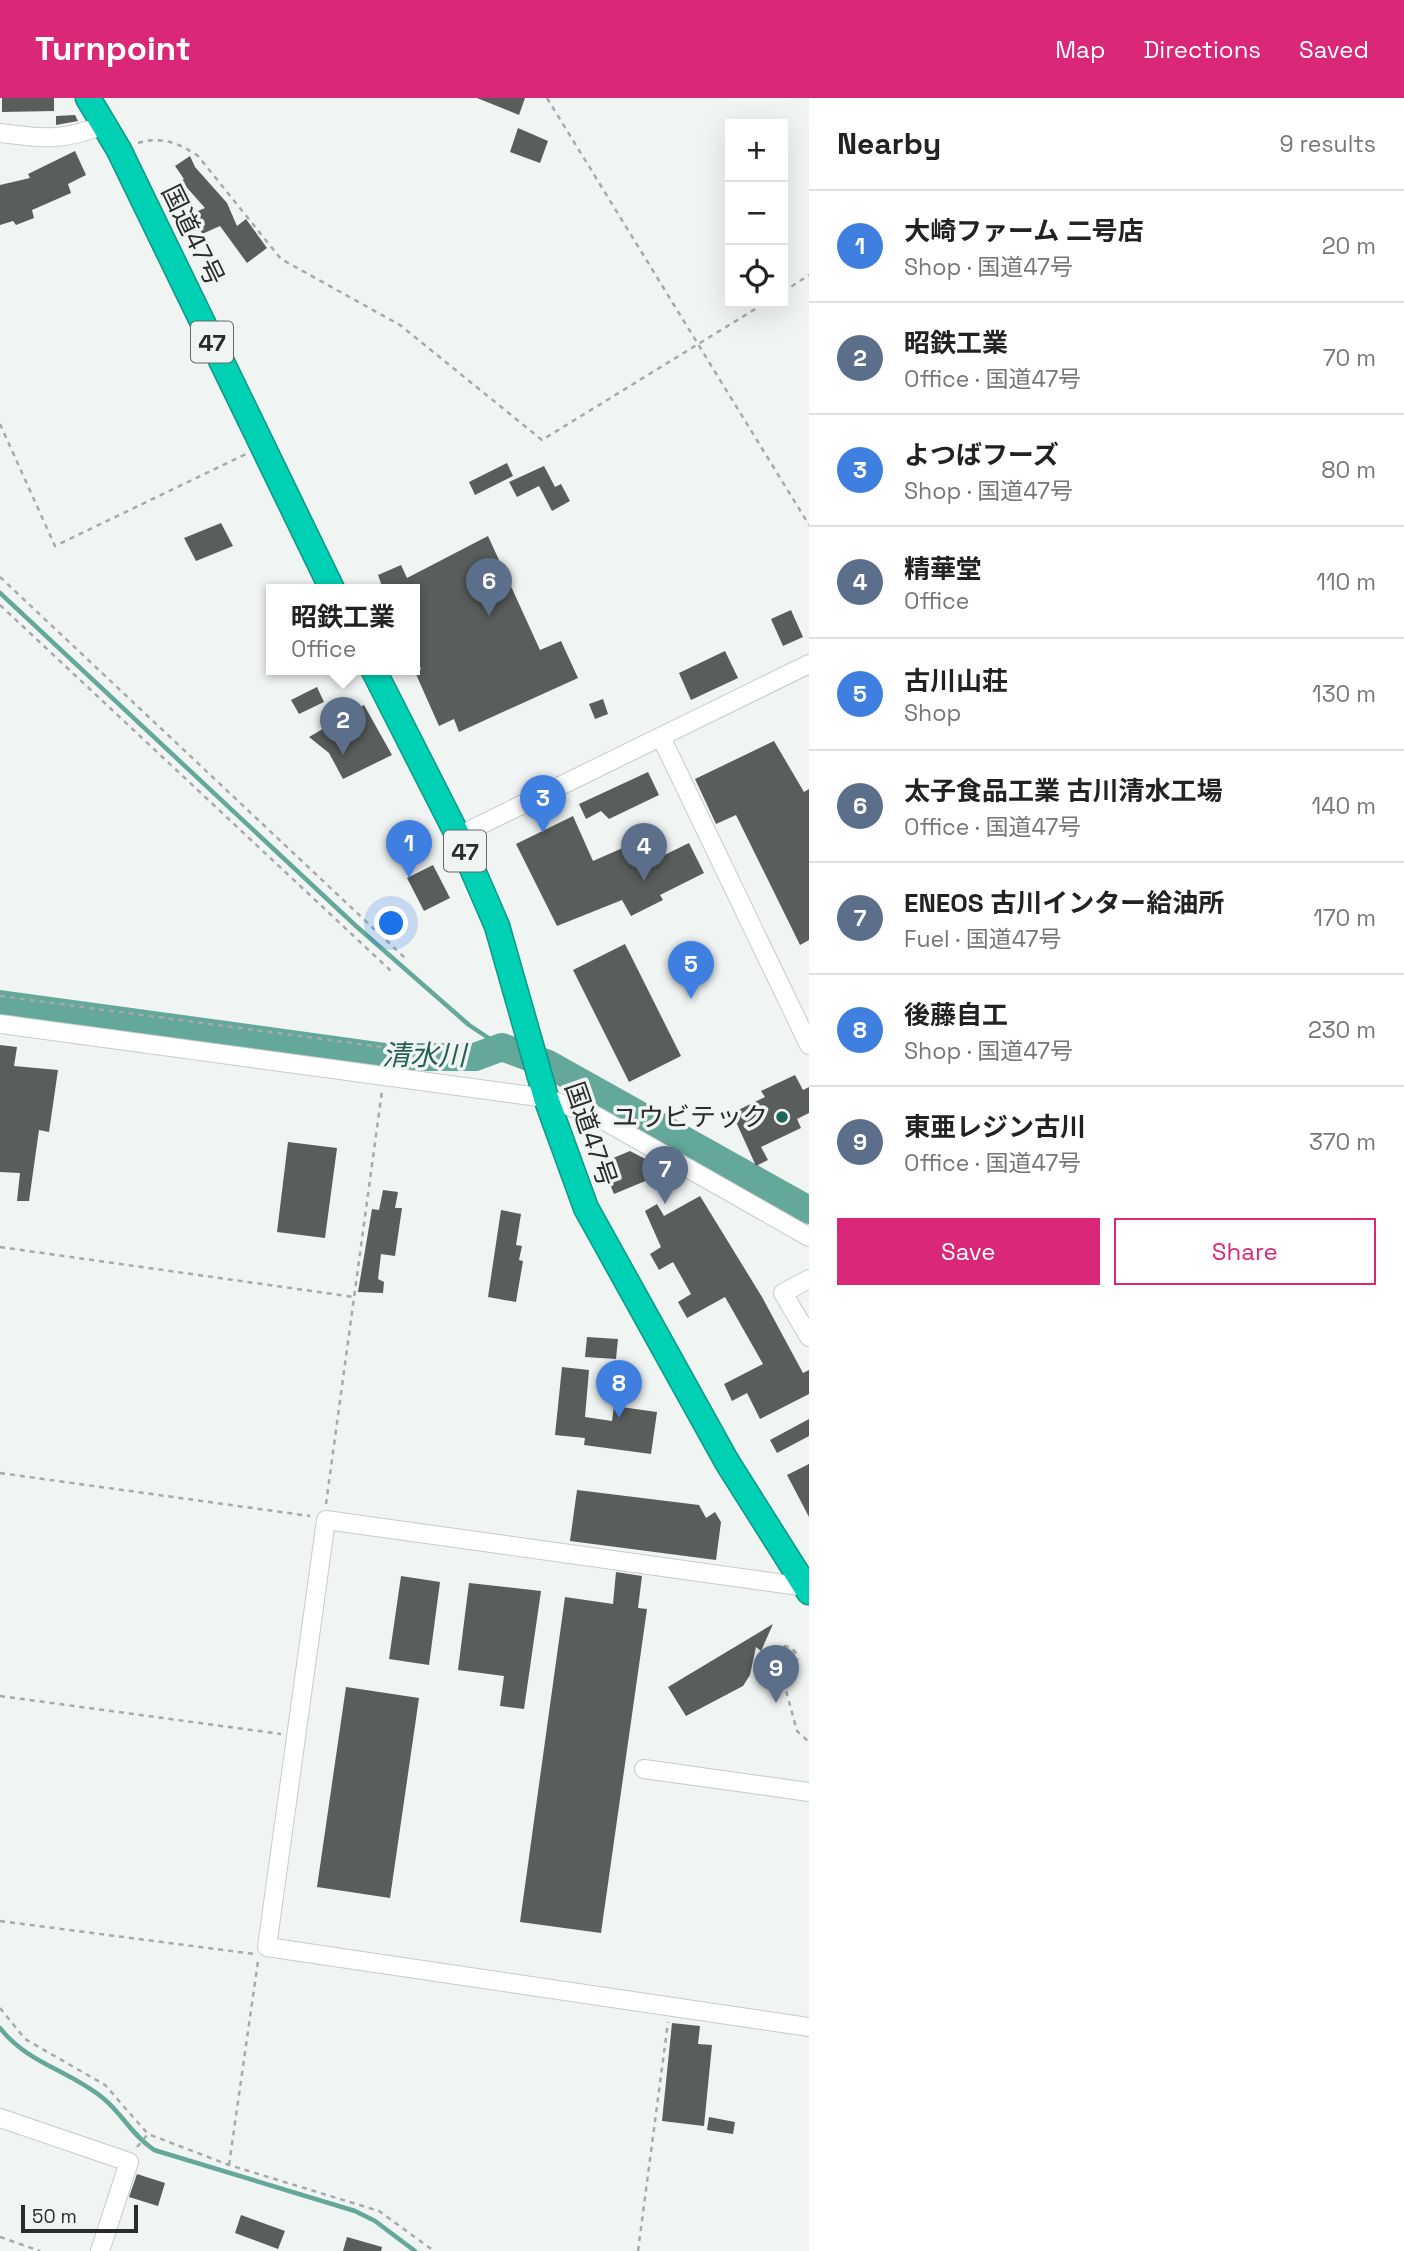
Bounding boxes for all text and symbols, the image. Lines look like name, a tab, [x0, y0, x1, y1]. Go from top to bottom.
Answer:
text: Turnpoint	[35, 28, 191, 70]
text: Map	[1055, 34, 1105, 65]
text: Directions	[1143, 34, 1261, 65]
text: Saved	[1299, 34, 1369, 65]
map controls	[725, 119, 788, 308]
button: +	[725, 119, 788, 182]
text: Nearby	[837, 124, 941, 163]
text: 9 results	[1280, 129, 1376, 159]
street label: 国道47号	[154, 179, 232, 291]
button: −	[725, 182, 788, 245]
text: 大崎ファーム 二号店	[904, 214, 1144, 248]
text: 1	[855, 231, 865, 261]
text: 20 m	[1322, 231, 1376, 261]
button: locate	[725, 245, 788, 308]
text: Shop · 国道47号	[904, 252, 1073, 282]
road number: 47	[191, 322, 233, 362]
text: 昭鉄工業	[904, 326, 1008, 360]
text: 2	[853, 343, 867, 373]
text: 70 m	[1323, 343, 1376, 373]
text: Office · 国道47号	[904, 364, 1081, 394]
text: よつばフーズ	[904, 438, 1059, 472]
text: 3	[853, 455, 867, 485]
text: 80 m	[1321, 455, 1376, 485]
text: Shop · 国道47号	[904, 476, 1073, 506]
text: 精華堂	[904, 552, 982, 586]
pin: 6	[466, 558, 512, 616]
text: 4	[853, 567, 867, 597]
text: 110 m	[1316, 567, 1376, 597]
popup	[266, 584, 420, 675]
text: Office	[904, 586, 969, 616]
text: 昭鉄工業	[291, 600, 395, 634]
text: Office	[291, 634, 356, 664]
text: 古川山荘	[904, 664, 1008, 698]
text: 5	[853, 679, 867, 709]
text: 130 m	[1312, 679, 1376, 709]
pin: 2	[320, 697, 366, 755]
text: Shop	[904, 698, 961, 728]
text: 太子食品工業 古川清水工場	[904, 774, 1223, 808]
pin: 3	[520, 775, 566, 833]
text: 6	[853, 791, 867, 821]
text: 140 m	[1312, 791, 1376, 821]
text: Office · 国道47号	[904, 812, 1081, 842]
pin: 1	[386, 820, 432, 878]
pin: 4	[621, 823, 667, 881]
road number: 47	[444, 830, 486, 872]
text: ENEOS 古川インター給油所	[904, 886, 1224, 920]
text: 7	[854, 903, 866, 933]
text: 170 m	[1313, 903, 1376, 933]
your location	[374, 906, 408, 940]
text: Fuel · 国道47号	[904, 924, 1061, 954]
pin: 5	[668, 941, 714, 999]
text: 後藤自工	[904, 998, 1008, 1032]
text: 8	[853, 1015, 867, 1045]
text: 230 m	[1308, 1015, 1376, 1045]
text: Shop · 国道47号	[904, 1036, 1073, 1066]
water label: 清水川	[382, 1037, 469, 1073]
street label: 国道47号	[557, 1077, 625, 1191]
place label: ユウビテック	[612, 1100, 768, 1134]
marker: ユウビテック	[774, 1109, 790, 1125]
text: 東亜レジン古川	[904, 1110, 1086, 1144]
text: 9	[853, 1127, 867, 1157]
text: 370 m	[1309, 1127, 1376, 1157]
pin: 7	[642, 1146, 688, 1204]
text: Office · 国道47号	[904, 1148, 1081, 1178]
button: Save	[837, 1218, 1100, 1285]
button: Share	[1114, 1218, 1376, 1285]
pin: 8	[596, 1360, 642, 1418]
pin: 9	[753, 1645, 799, 1703]
scale bar	[21, 2202, 138, 2234]
text: 50 m	[32, 2204, 77, 2229]

